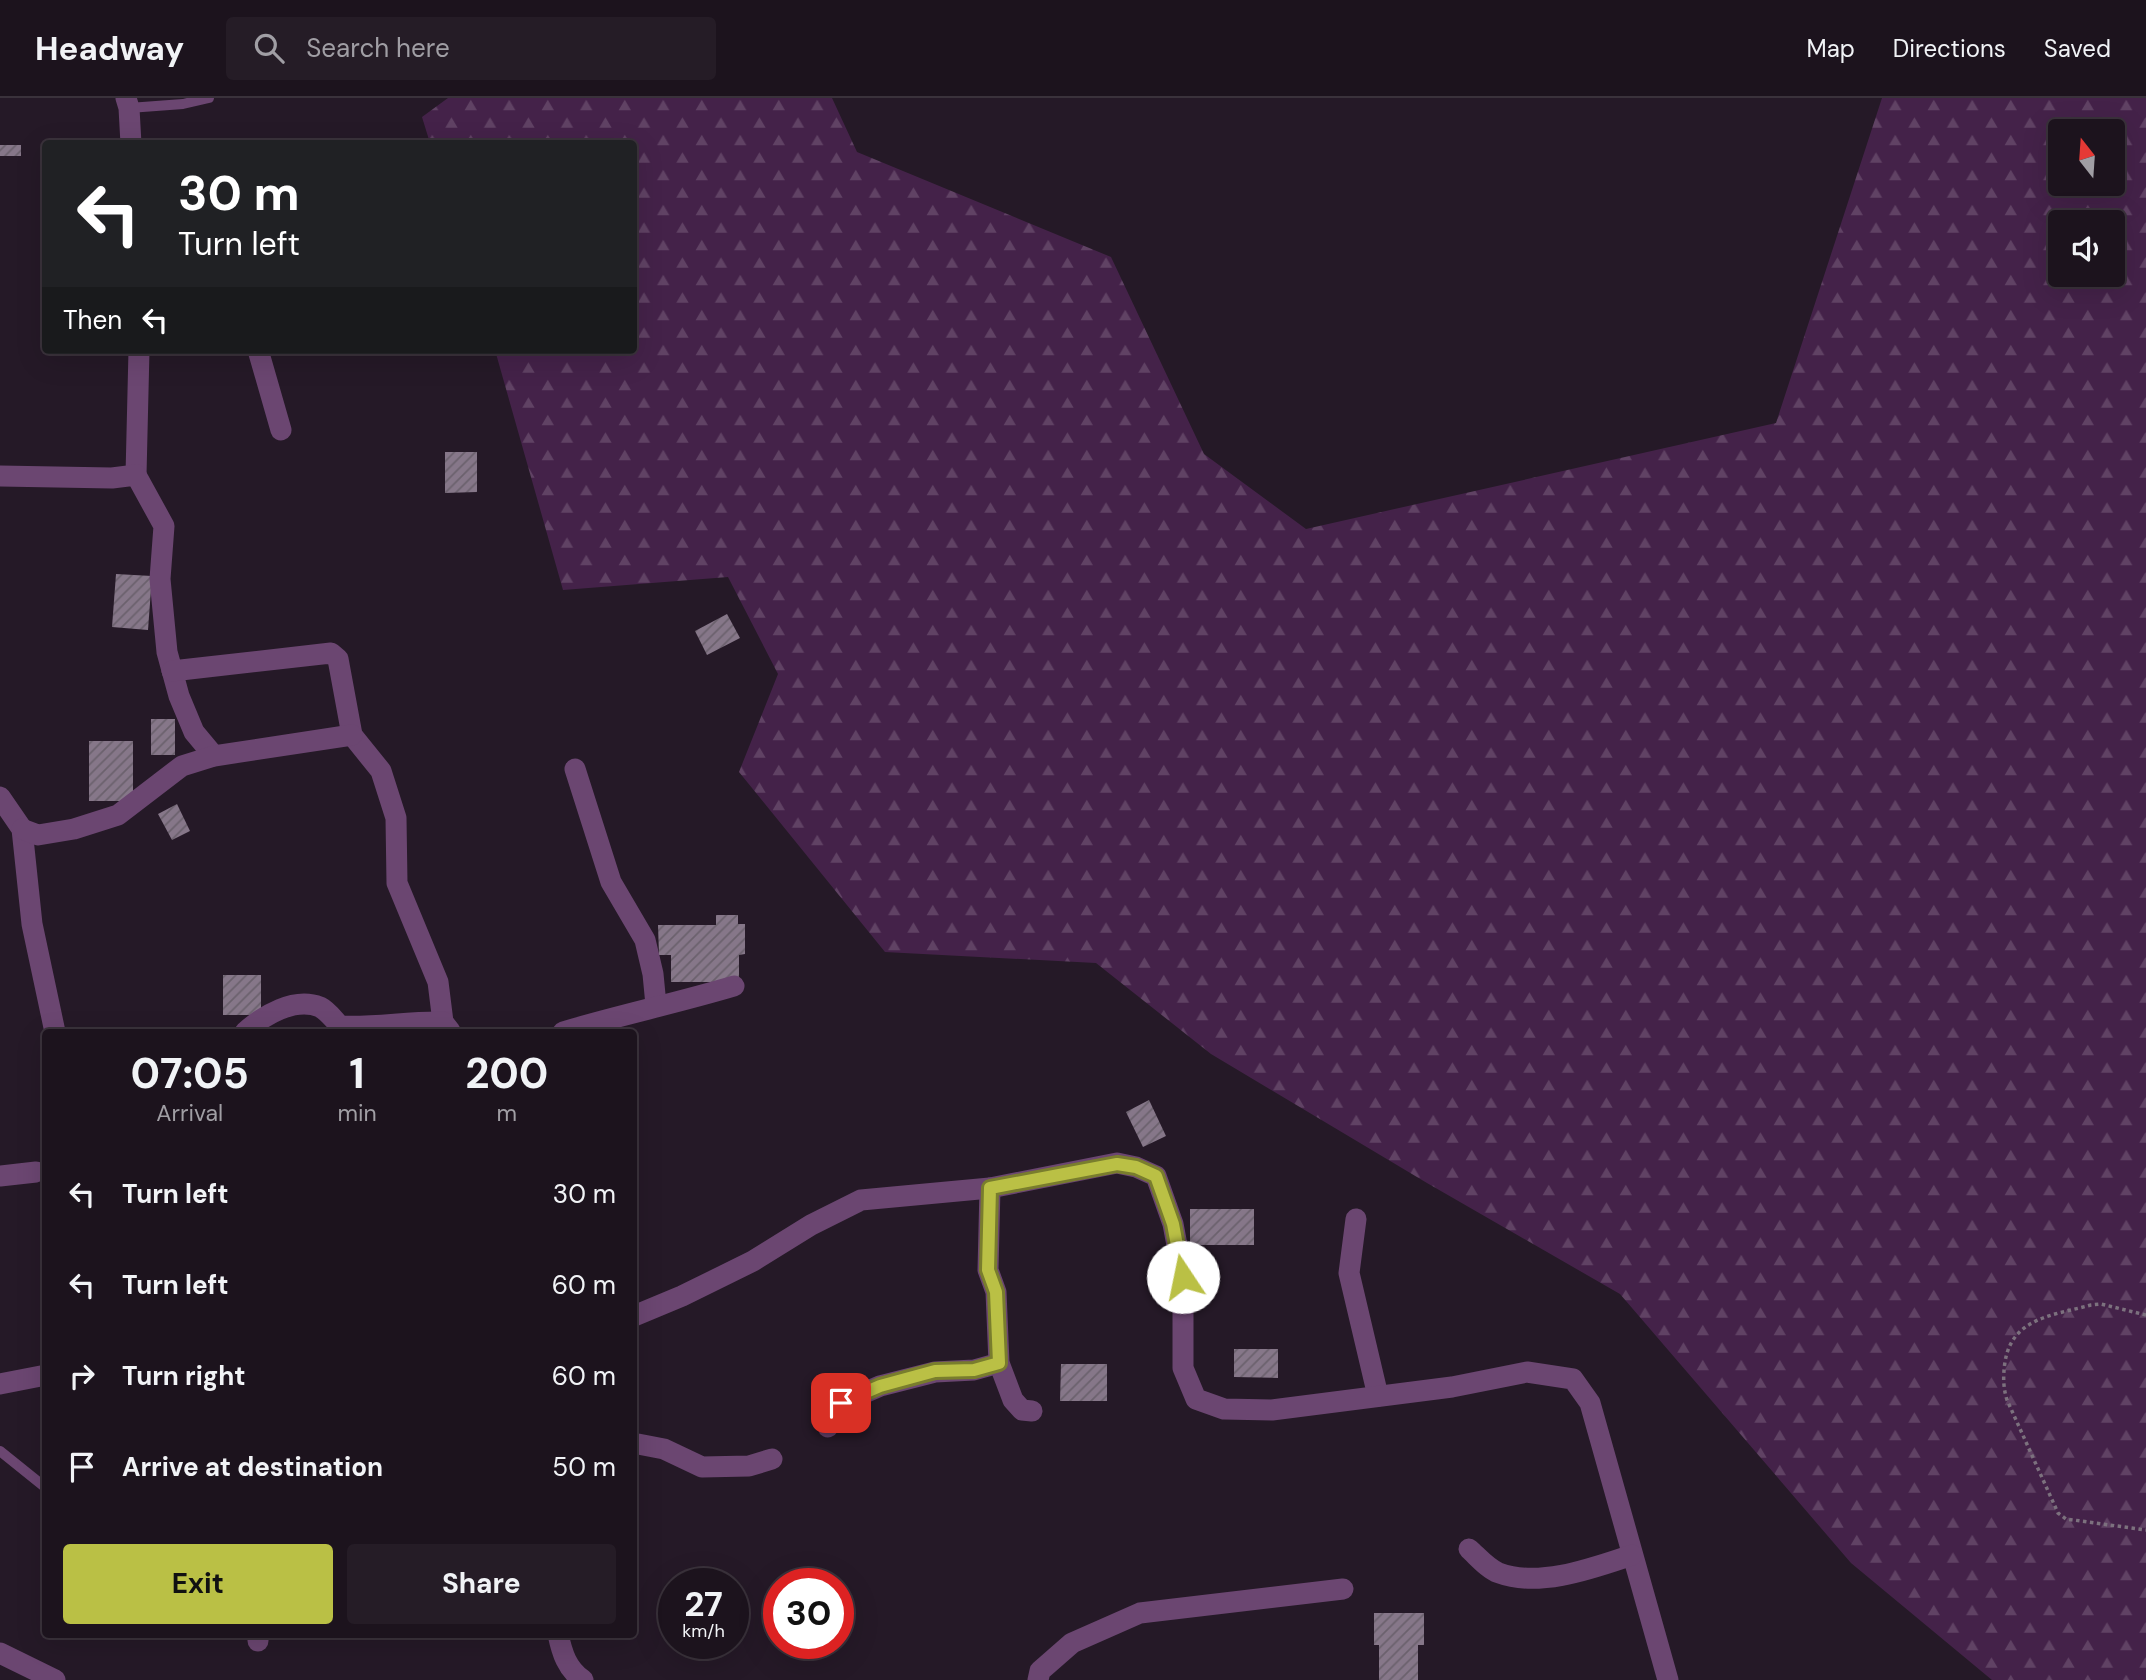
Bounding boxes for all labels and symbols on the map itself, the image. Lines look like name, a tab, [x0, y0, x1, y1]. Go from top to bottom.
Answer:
north arrow	[2048, 119, 2124, 196]
position arrow	[1146, 1240, 1220, 1314]
pin	[811, 1373, 871, 1433]
speed limit sign: 30	[763, 1568, 854, 1659]

